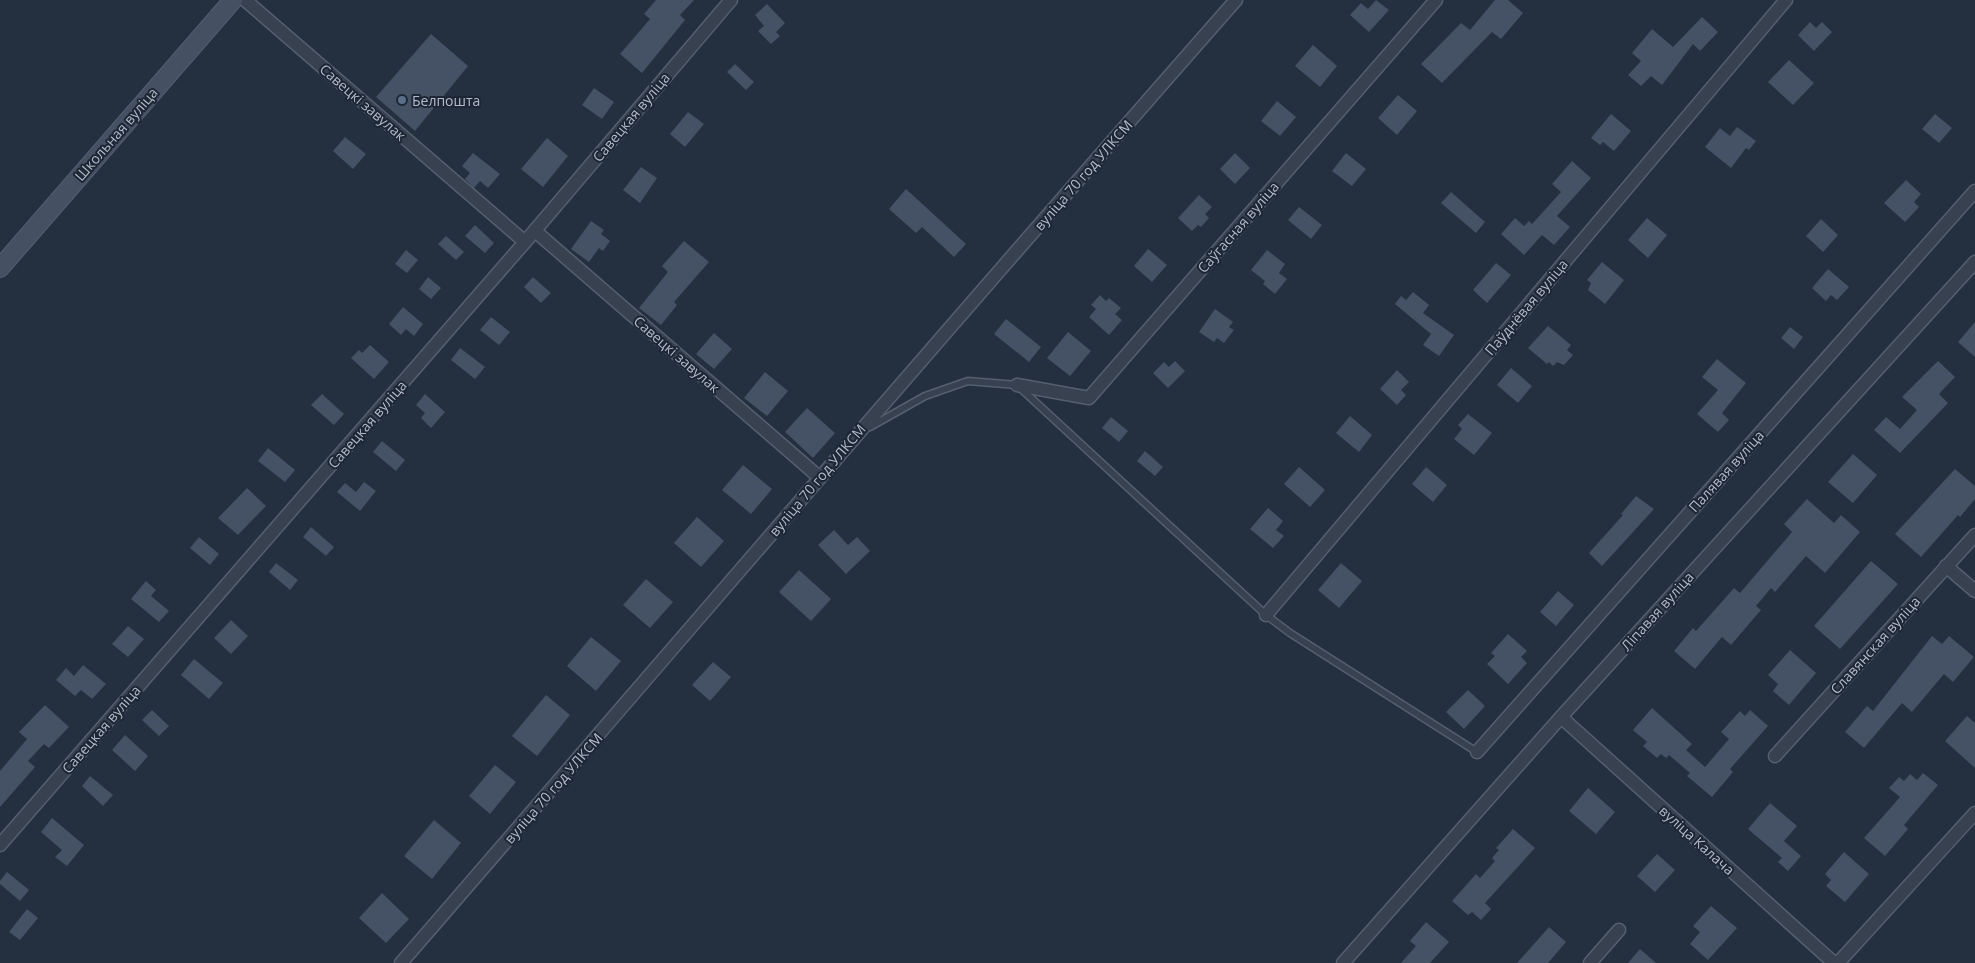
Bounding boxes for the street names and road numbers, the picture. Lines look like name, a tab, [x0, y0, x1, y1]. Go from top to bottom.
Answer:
street label: Савецкі завулак	[316, 59, 411, 145]
street label: Савецкая вуліца	[588, 68, 674, 166]
street label: Школьная вуліца	[70, 83, 162, 185]
street label: вуліца 70 год УЛКСМ	[1030, 116, 1136, 234]
street label: Саўгасная вуліца	[1193, 177, 1283, 277]
street label: Паўднёвая вуліца	[1480, 255, 1572, 359]
street label: Савецкі завулак	[630, 311, 725, 397]
street label: Савецкая вуліца	[323, 376, 411, 472]
street label: вуліца 70 год УЛКСМ	[764, 420, 870, 540]
street label: Палявая вуліца	[1684, 426, 1768, 516]
street label: Ліпавая вуліца	[1616, 567, 1698, 655]
street label: Славянская вуліца	[1826, 592, 1924, 698]
street label: Савецкая вуліца	[57, 681, 145, 777]
street label: вуліца 70 год УЛКСМ	[500, 729, 606, 847]
street label: вуліца Калача	[1655, 801, 1739, 879]

